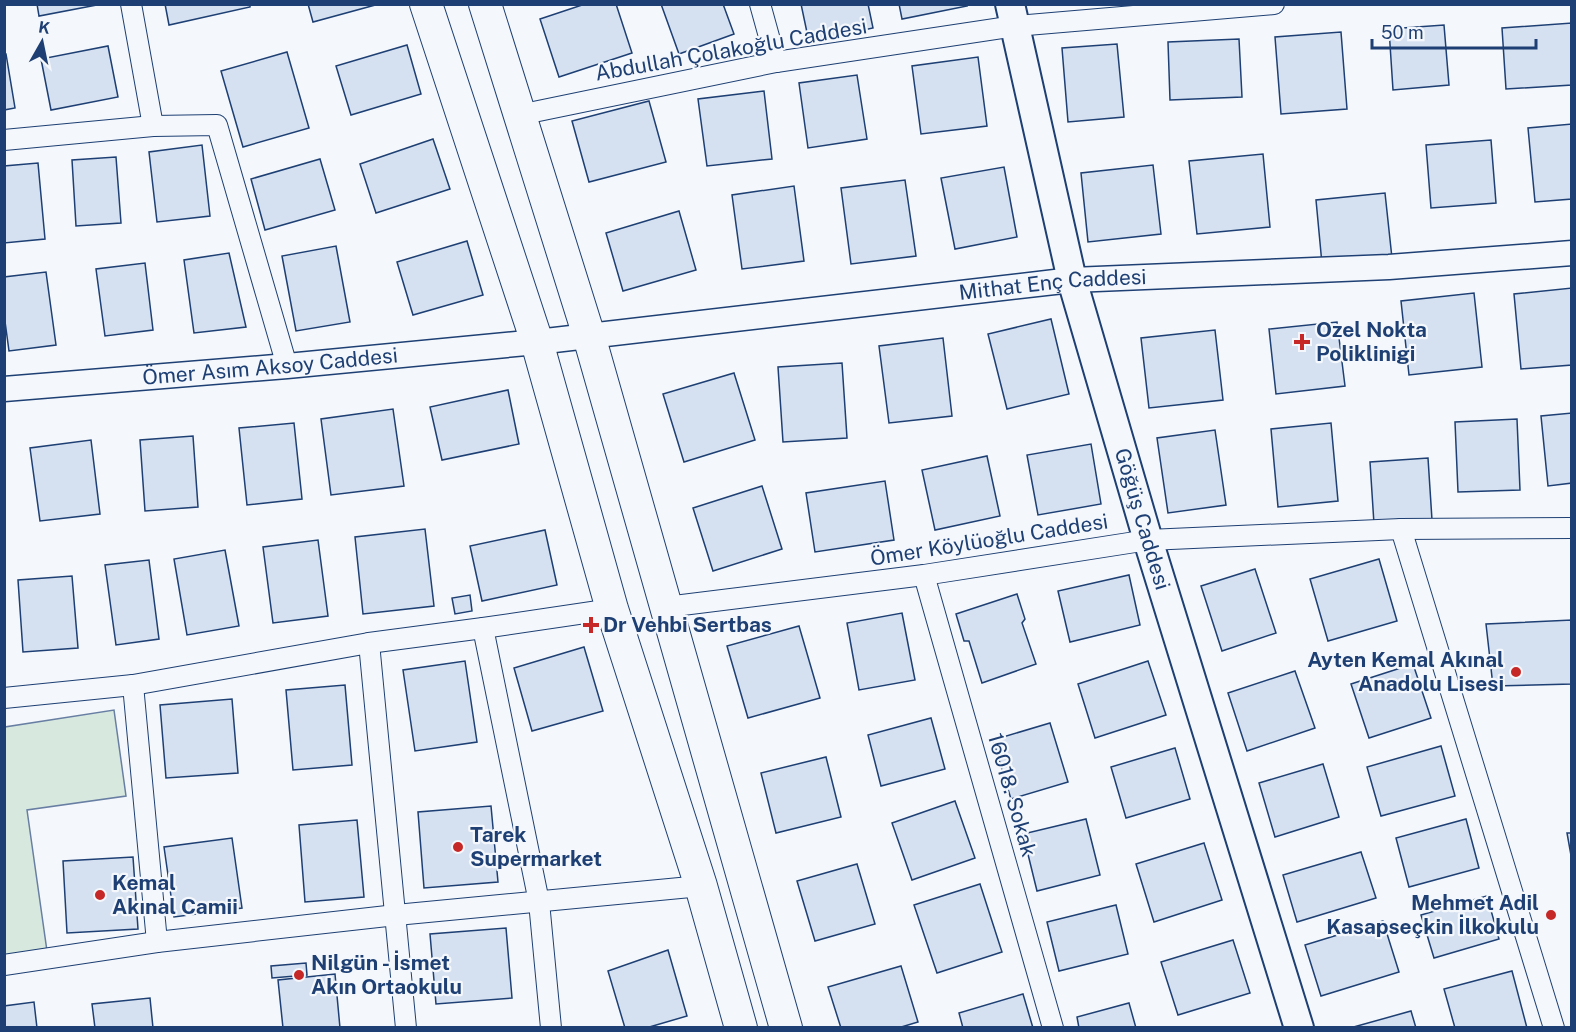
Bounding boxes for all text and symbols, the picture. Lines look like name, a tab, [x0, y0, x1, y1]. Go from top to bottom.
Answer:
north arrow	[12, 12, 72, 72]
scale bar	[1372, 12, 1536, 50]
street label: Abdullah Çolakoğlu Caddesi	[593, 13, 869, 86]
text: K	[37, 17, 52, 38]
text: 50 m	[1381, 22, 1424, 43]
street label: Mithat Enç Caddesi	[957, 264, 1147, 305]
place label: Ozel Nokta Poliklinigi	[1316, 317, 1427, 366]
marker: Ozel Nokta Poliklinigi	[1293, 333, 1311, 351]
street label: Ömer Asım Aksoy Caddesi	[141, 342, 399, 390]
street label: Göğüş Caddesi	[1110, 445, 1176, 593]
street label: Ömer Köylüoğlu Caddesi	[868, 508, 1110, 571]
place label: Dr Vehbi Sertbas	[603, 612, 772, 637]
marker: Dr Vehbi Sertbas	[584, 618, 598, 632]
place label: Ayten Kemal Akınal Anadolu Lisesi	[1307, 647, 1504, 696]
marker: Ayten Kemal Akınal Anadolu Lisesi	[1509, 665, 1523, 679]
street label: 16018. Sokak	[983, 730, 1042, 860]
place label: Tarek Supermarket	[470, 822, 602, 871]
marker: Tarek Supermarket	[451, 840, 465, 854]
place label: Kemal Akınal Camii	[112, 870, 238, 919]
marker: Kemal Akınal Camii	[93, 888, 107, 902]
place label: Mehmet Adil Kasapseçkin İlkokulu	[1326, 890, 1539, 939]
marker: Mehmet Adil Kasapseçkin İlkokulu	[1544, 908, 1558, 922]
place label: Nilgün - İsmet Akın Ortaokulu	[311, 950, 462, 999]
marker: Nilgün - İsmet Akın Ortaokulu	[292, 968, 306, 982]

